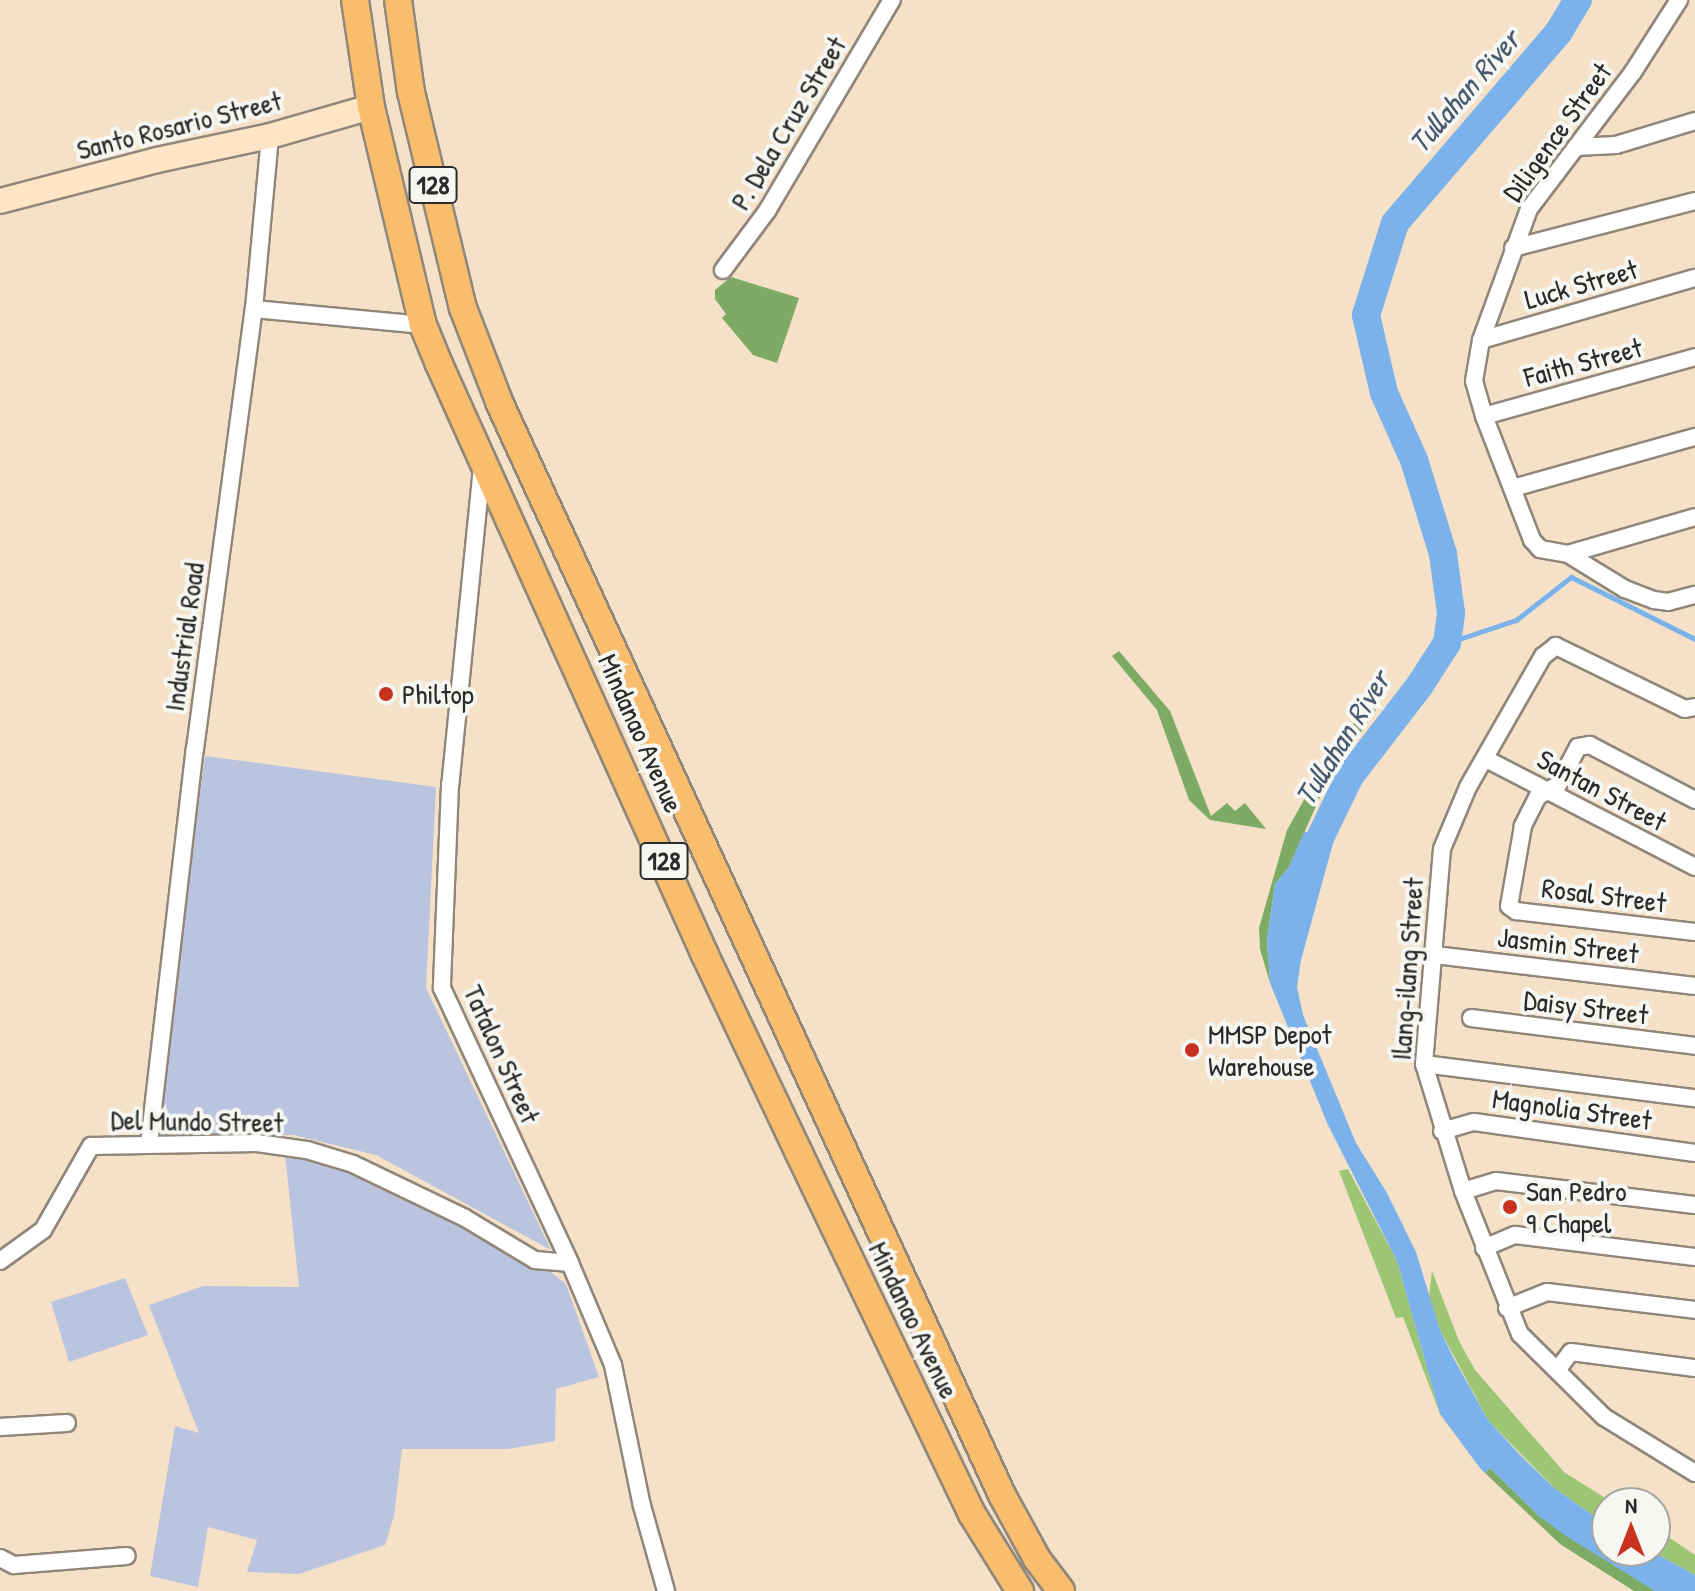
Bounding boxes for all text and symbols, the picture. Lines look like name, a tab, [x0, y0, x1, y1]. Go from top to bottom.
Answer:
water label: Tullahan River	[1401, 22, 1527, 160]
street label: P. Dela Cruz Street	[723, 30, 853, 216]
street label: Diligence Street	[1495, 56, 1619, 208]
street label: Santo Rosario Street	[73, 83, 285, 167]
road number: 128	[407, 163, 459, 207]
street label: Luck Street	[1521, 252, 1641, 316]
street label: Faith Street	[1520, 330, 1646, 394]
street label: Industrial Road	[157, 561, 211, 713]
street label: Mindanao Avenue	[591, 649, 691, 817]
water label: Tullahan River	[1287, 664, 1397, 812]
place label: Philtop	[402, 677, 474, 711]
marker: Philtop	[377, 685, 395, 703]
street label: Santan Street	[1532, 742, 1672, 838]
road number: 128	[638, 839, 690, 883]
street label: Rosal Street	[1540, 871, 1668, 919]
street label: Ilang-ilang Street	[1384, 877, 1430, 1061]
street label: Jasmin Street	[1496, 920, 1640, 970]
street label: Tatalon Street	[457, 980, 547, 1128]
street label: Daisy Street	[1522, 983, 1650, 1031]
place label: MMSP Depot Warehouse	[1208, 1017, 1331, 1083]
marker: MMSP Depot Warehouse	[1183, 1041, 1201, 1059]
street label: Magnolia Street	[1490, 1081, 1654, 1137]
street label: Del Mundo Street	[110, 1103, 284, 1139]
place label: San Pedro 9 Chapel	[1526, 1174, 1627, 1240]
marker: San Pedro 9 Chapel	[1501, 1198, 1519, 1216]
street label: Mindanao Avenue	[862, 1236, 966, 1404]
north arrow	[1591, 1487, 1671, 1567]
text: N	[1625, 1490, 1637, 1520]

